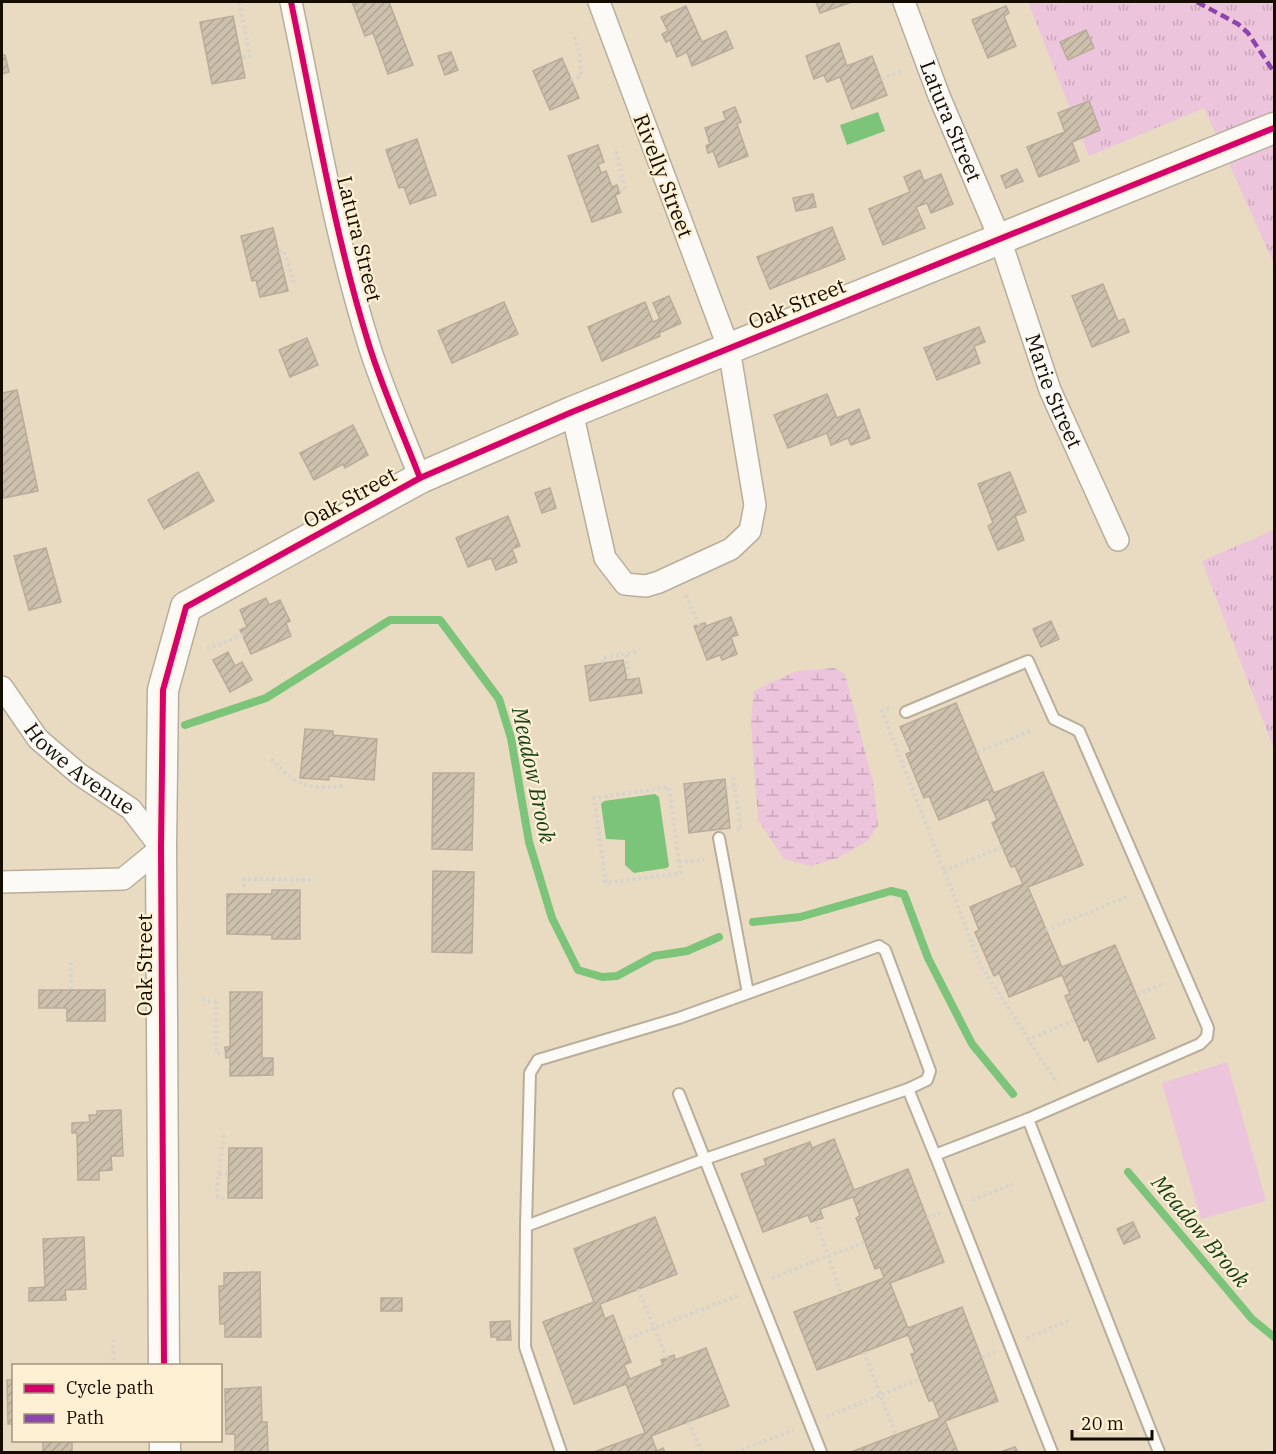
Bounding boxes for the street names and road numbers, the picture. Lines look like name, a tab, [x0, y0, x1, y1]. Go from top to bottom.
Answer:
street label: Latura Street	[914, 56, 989, 186]
street label: Rivelly Street	[627, 110, 700, 242]
street label: Latura Street	[331, 173, 389, 305]
street label: Oak Street	[744, 271, 849, 335]
street label: Marie Street	[1019, 330, 1090, 452]
street label: Oak Street	[298, 460, 401, 534]
street label: Howe Avenue	[18, 717, 141, 821]
street label: Oak Street	[130, 914, 158, 1016]

